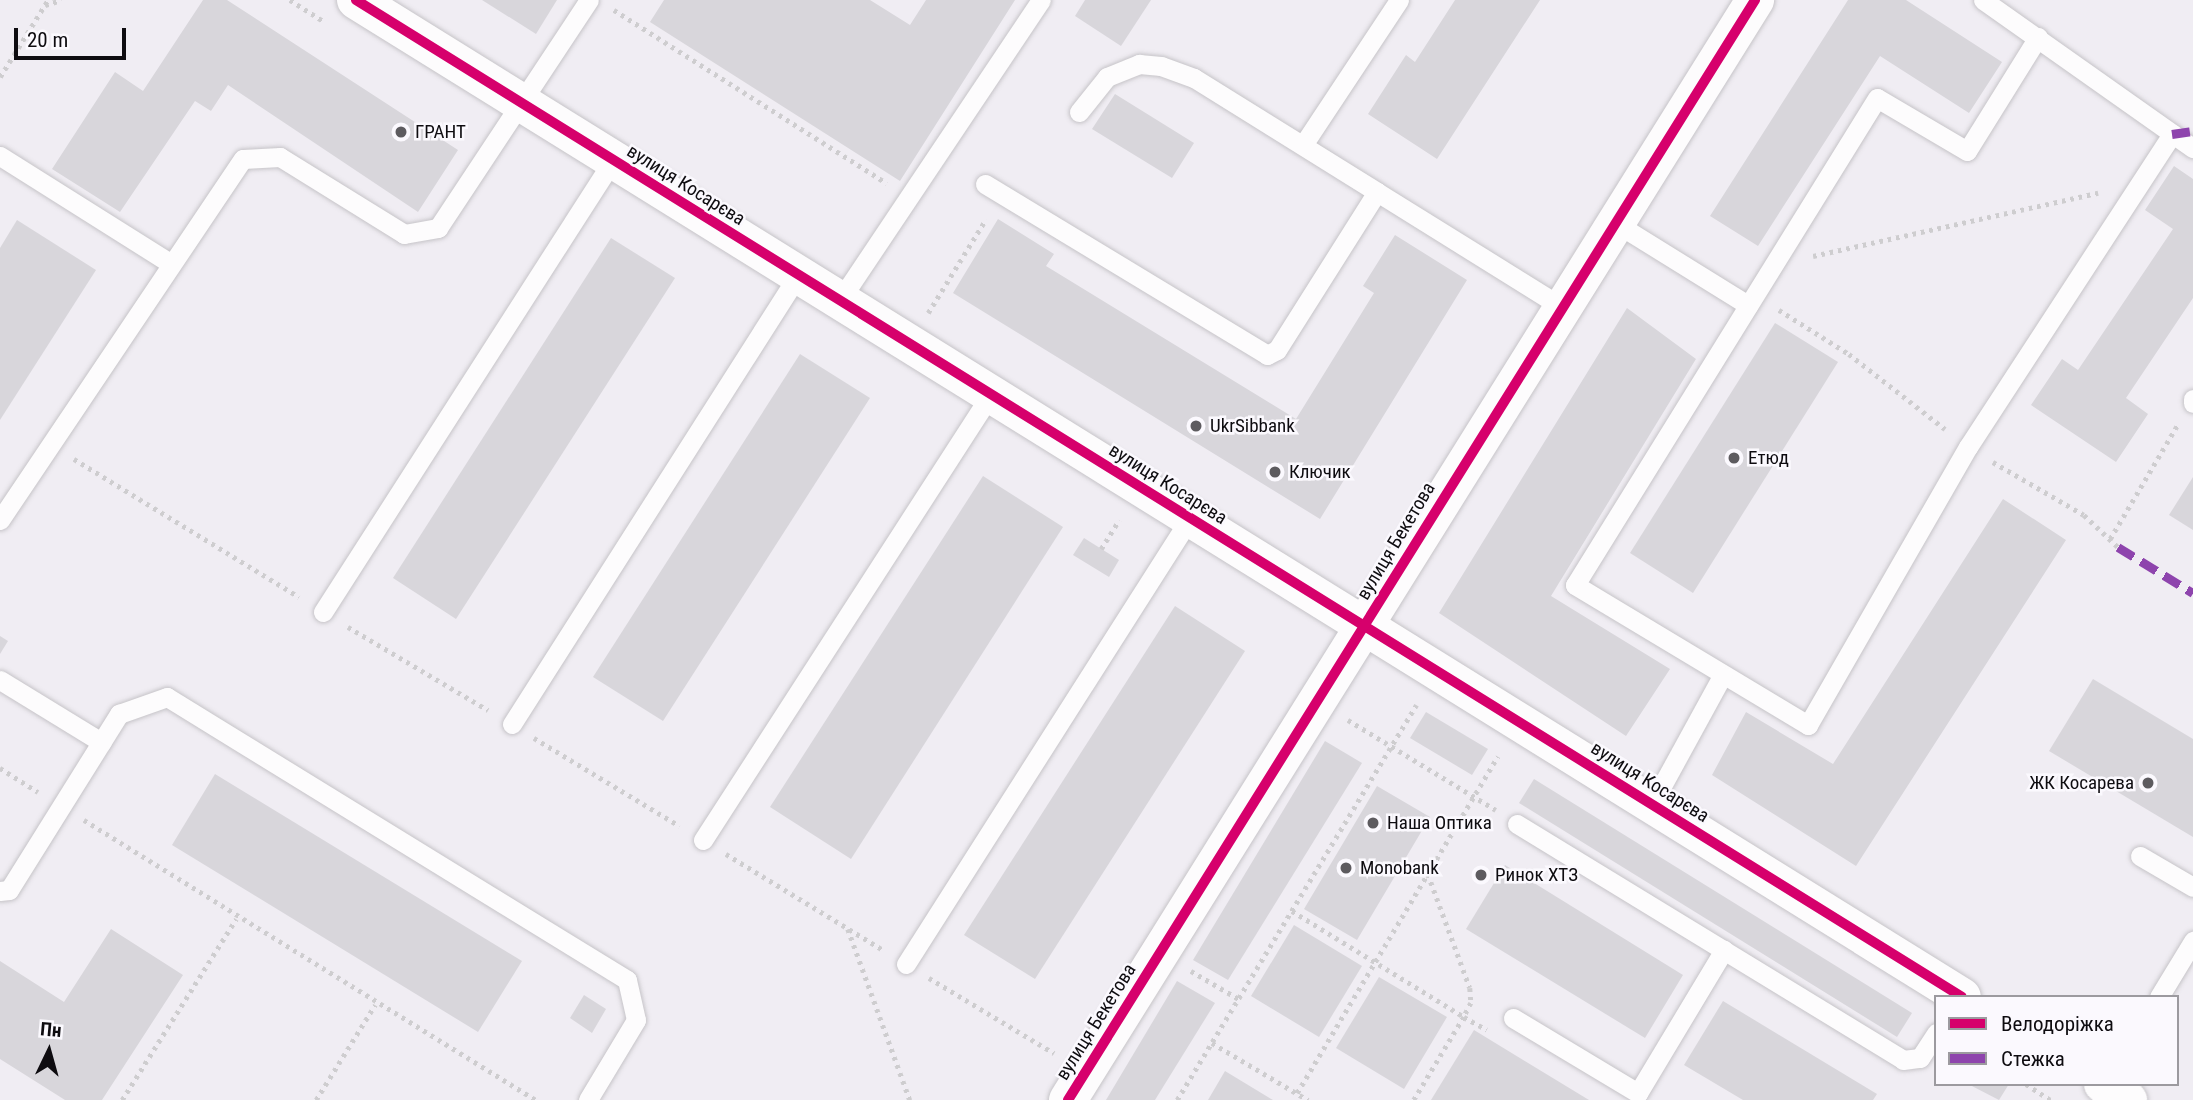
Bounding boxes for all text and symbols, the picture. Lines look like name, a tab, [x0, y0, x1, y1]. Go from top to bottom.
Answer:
scale bar	[18, 14, 130, 58]
text: 20 m	[27, 28, 68, 52]
place label: ГРАНТ	[415, 121, 466, 143]
marker: ГРАНТ	[393, 124, 409, 140]
street label: вулиця Косарєва	[623, 140, 749, 230]
place label: UkrSibbank	[1210, 415, 1295, 437]
marker: UkrSibbank	[1188, 418, 1204, 434]
street label: вулиця Косарєва	[1105, 439, 1231, 529]
place label: Етюд	[1748, 447, 1789, 469]
marker: Етюд	[1726, 450, 1742, 466]
place label: Ключик	[1289, 461, 1351, 483]
marker: Ключик	[1267, 464, 1283, 480]
street label: вулиця Бекетова	[1352, 478, 1440, 604]
street label: вулиця Косарєва	[1587, 737, 1713, 827]
place label: ЖК Косарева	[2029, 772, 2134, 794]
marker: ЖК Косарева	[2140, 775, 2156, 791]
place label: Наша Оптика	[1387, 812, 1492, 834]
marker: Наша Оптика	[1365, 815, 1381, 831]
place label: Monobank	[1360, 857, 1439, 879]
marker: Monobank	[1338, 860, 1354, 876]
place label: Ринок ХТЗ	[1495, 864, 1578, 886]
marker: Ринок ХТЗ	[1473, 867, 1489, 883]
street label: вулиця Бекетова	[1051, 960, 1141, 1084]
legend	[1934, 995, 2179, 1086]
text: Велодоріжка	[2001, 1012, 2114, 1036]
north arrow	[14, 1016, 84, 1086]
text: Пн	[39, 1017, 62, 1042]
text: Стежка	[2001, 1047, 2065, 1071]

